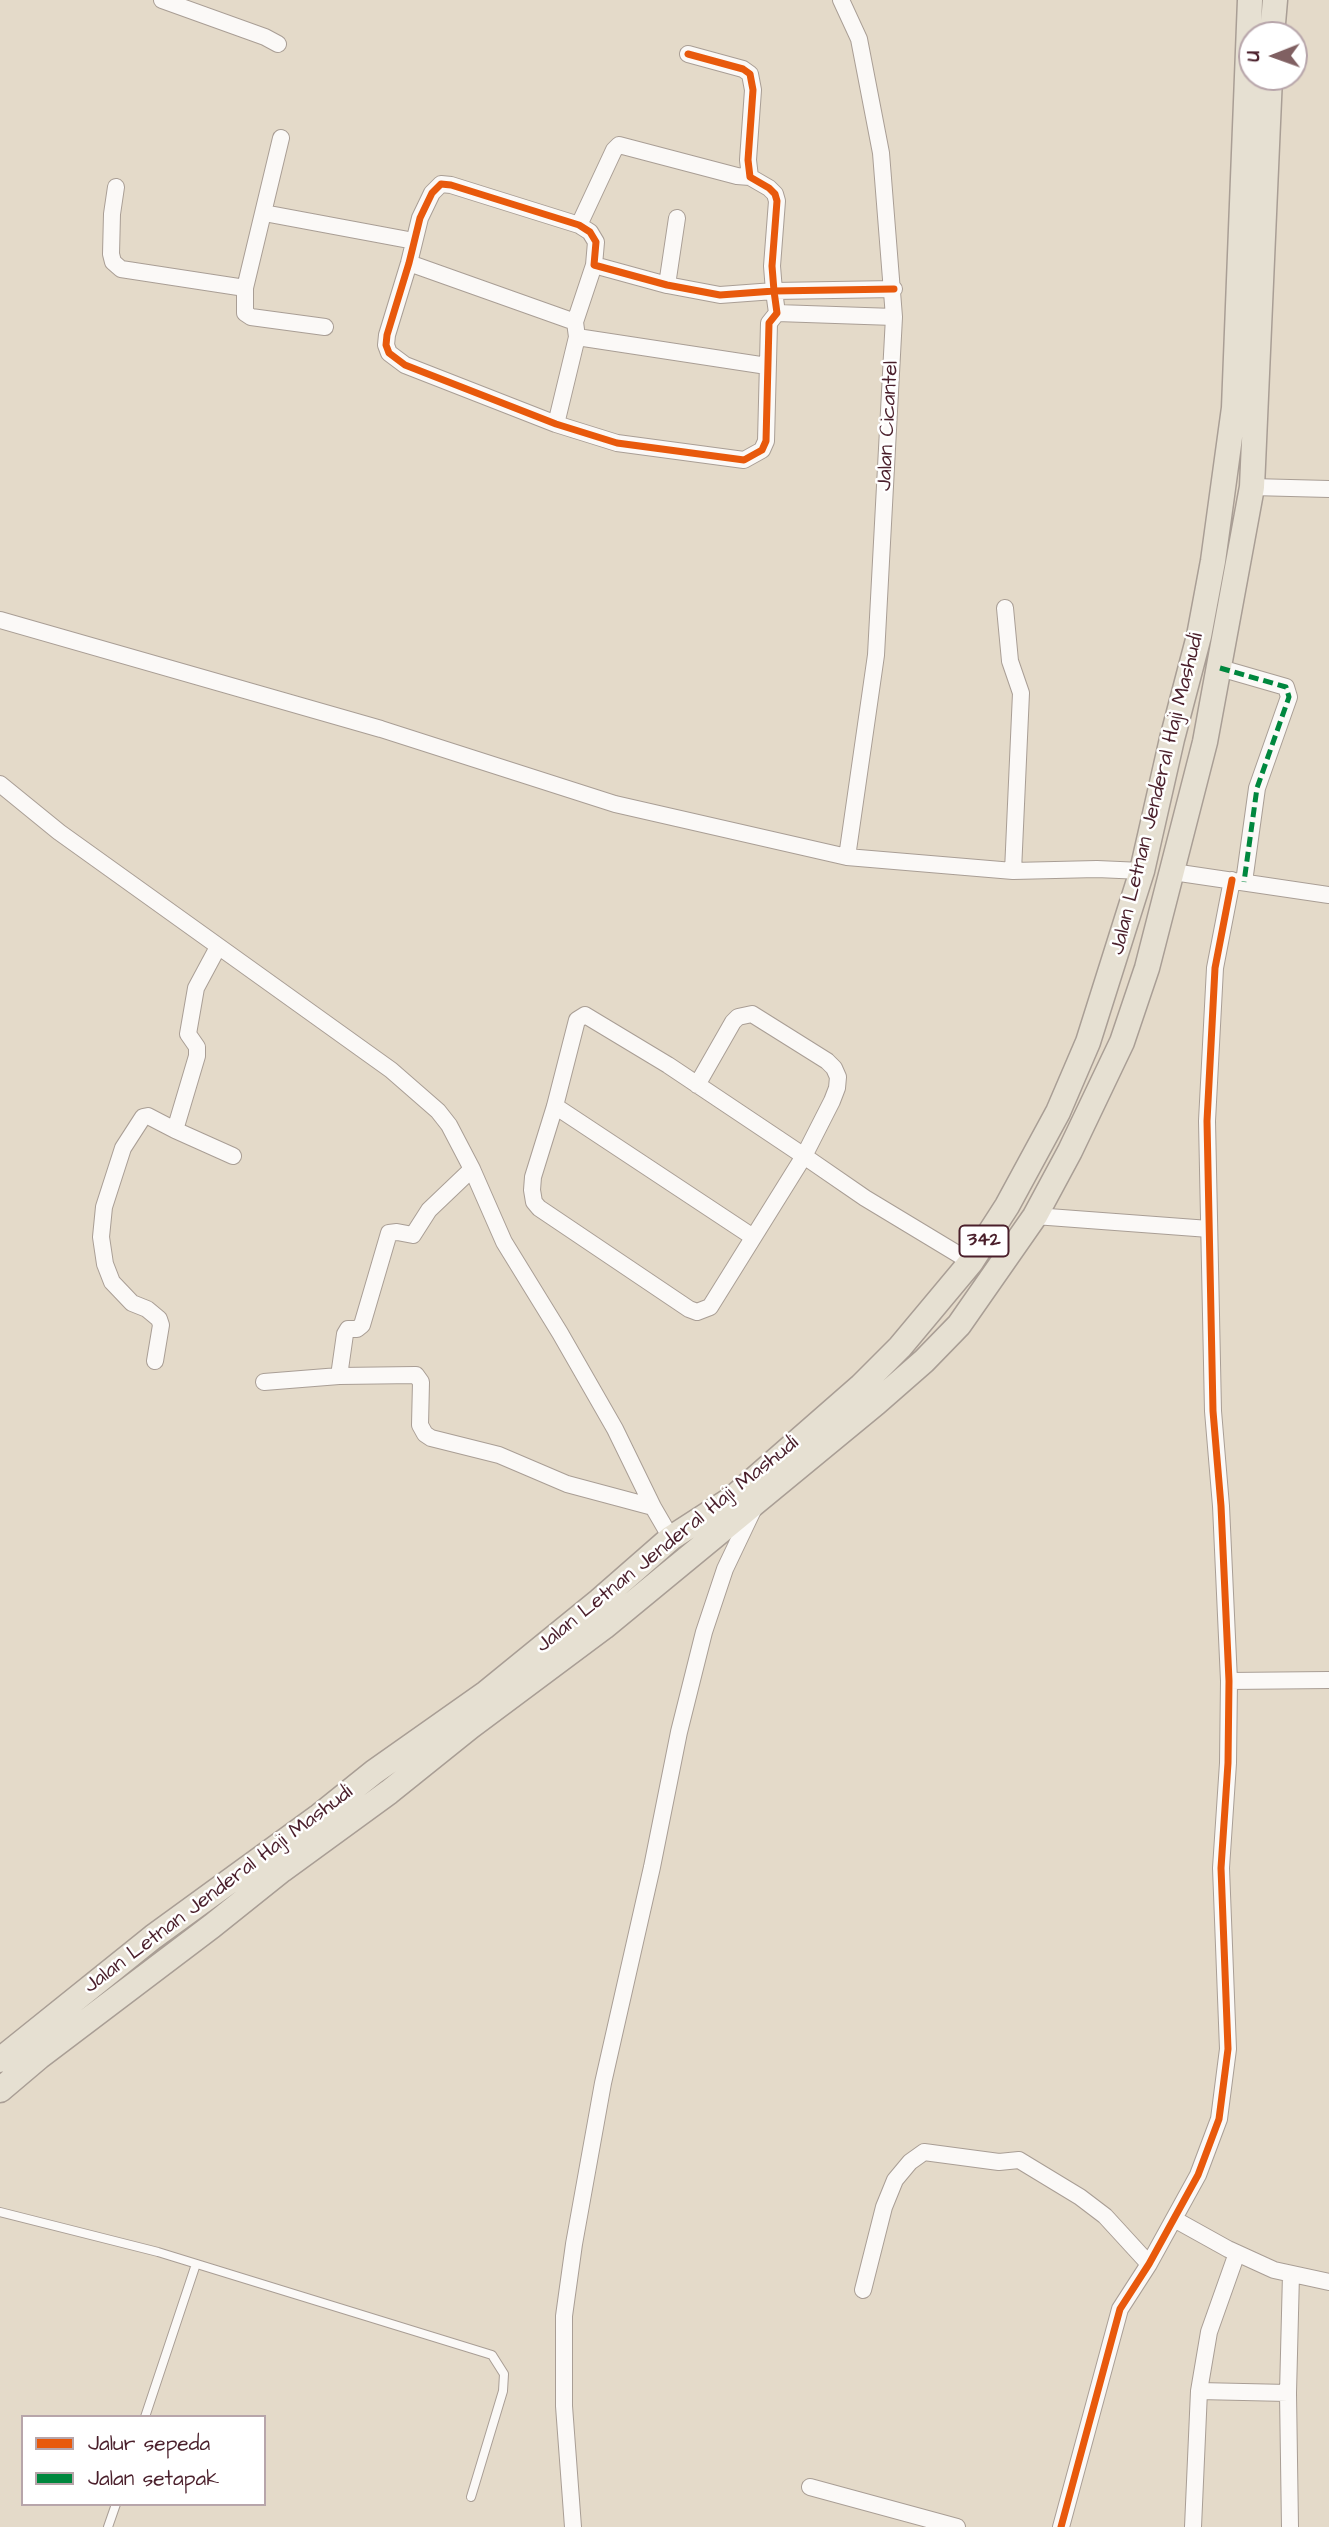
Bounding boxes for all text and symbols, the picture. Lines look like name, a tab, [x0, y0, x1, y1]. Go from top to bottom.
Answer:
north arrow	[1238, 21, 1308, 91]
text: U	[1240, 51, 1267, 62]
street label: Jalan Cicantel	[873, 360, 905, 492]
street label: Jalan Letnan Jenderal Haji Mashudi	[1106, 631, 1210, 957]
road number: 342	[960, 1226, 1009, 1256]
street label: Jalan Letnan Jenderal Haji Mashudi	[532, 1431, 804, 1659]
street label: Jalan Letnan Jenderal Haji Mashudi	[79, 1780, 359, 2000]
legend	[21, 2415, 266, 2506]
text: Jalur sepeda	[88, 2429, 210, 2458]
text: Jalan setapak	[88, 2464, 219, 2493]

